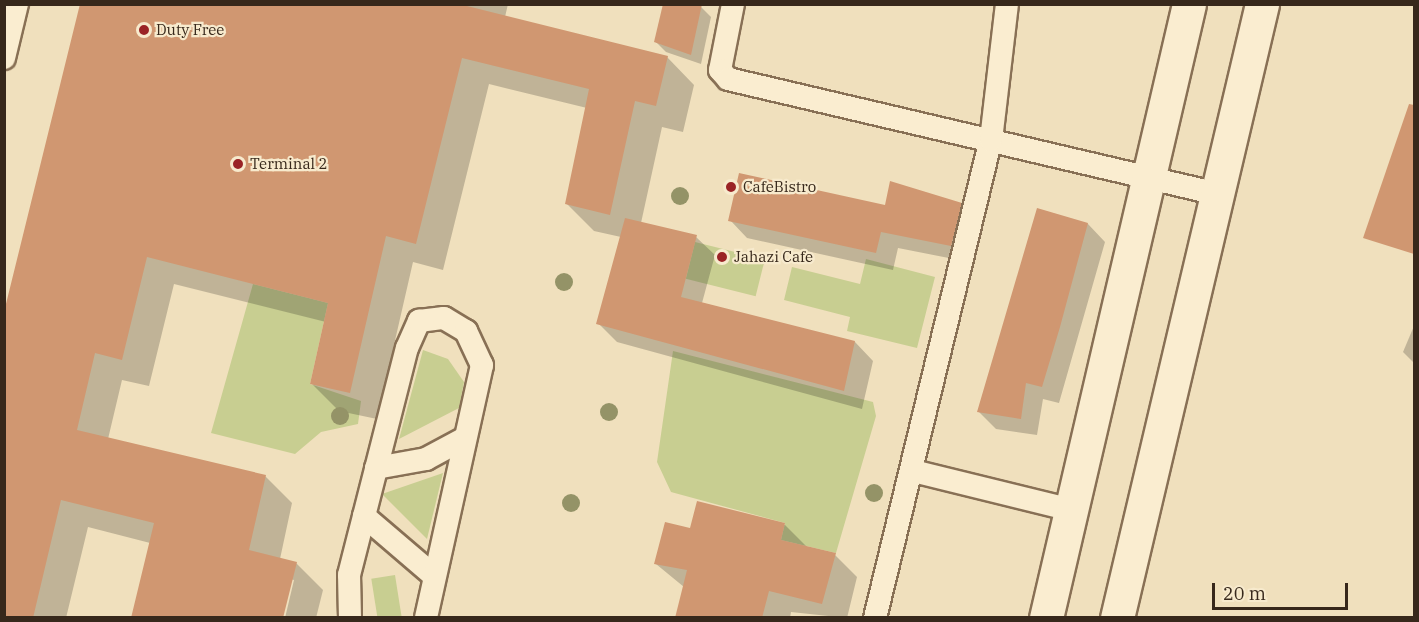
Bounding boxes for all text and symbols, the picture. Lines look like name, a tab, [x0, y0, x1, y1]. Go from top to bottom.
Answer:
place label: Duty Free	[156, 21, 224, 39]
marker: Duty Free	[137, 23, 151, 37]
place label: Terminal 2	[250, 155, 328, 173]
marker: Terminal 2	[231, 157, 245, 171]
place label: CafeBistro	[743, 178, 816, 196]
marker: CafeBistro	[724, 180, 738, 194]
place label: Jahazi Cafe	[734, 248, 813, 266]
marker: Jahazi Cafe	[715, 250, 729, 264]
scale bar	[1215, 571, 1352, 609]
text: 20 m	[1223, 582, 1266, 605]

